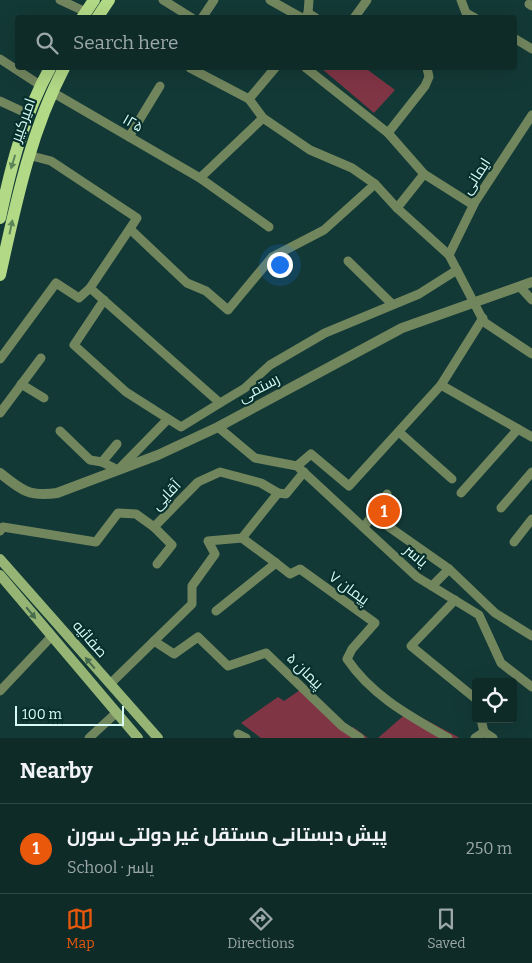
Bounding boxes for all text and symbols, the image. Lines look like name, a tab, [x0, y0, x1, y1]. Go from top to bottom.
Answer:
search box	[15, 15, 517, 70]
icon: search	[33, 29, 61, 57]
text: Search here	[73, 31, 178, 54]
street label: امیرکبیر	[6, 96, 39, 145]
street label: ۱۲۵	[120, 110, 146, 136]
one-way arrow	[9, 154, 17, 169]
street label: ایمانی	[458, 154, 495, 198]
one-way arrow	[7, 219, 15, 235]
your location	[267, 252, 293, 278]
street label: رستمی	[235, 370, 283, 407]
street label: آقایی	[147, 476, 185, 514]
pin: 1	[368, 492, 400, 530]
street label: یاسر	[400, 540, 431, 571]
street label: پیمان ۷	[325, 567, 373, 609]
one-way arrow	[26, 606, 37, 619]
street label: صفائیه	[69, 617, 111, 661]
street label: پیمان ۵	[282, 649, 327, 694]
one-way arrow	[85, 656, 96, 669]
map controls	[472, 678, 517, 723]
button: locate	[472, 678, 517, 723]
scale bar	[15, 703, 124, 726]
text: 100 m	[22, 706, 62, 723]
text: Nearby	[20, 758, 93, 784]
text: پیش دبستانی مستقل غیر دولتی سورن	[67, 823, 387, 846]
text: 1	[33, 839, 39, 858]
text: 250 m	[466, 839, 512, 858]
text: School · یاسر	[67, 858, 154, 877]
tab: Map	[66, 905, 95, 952]
tab: Directions	[227, 905, 295, 952]
tab: Saved	[427, 905, 466, 952]

